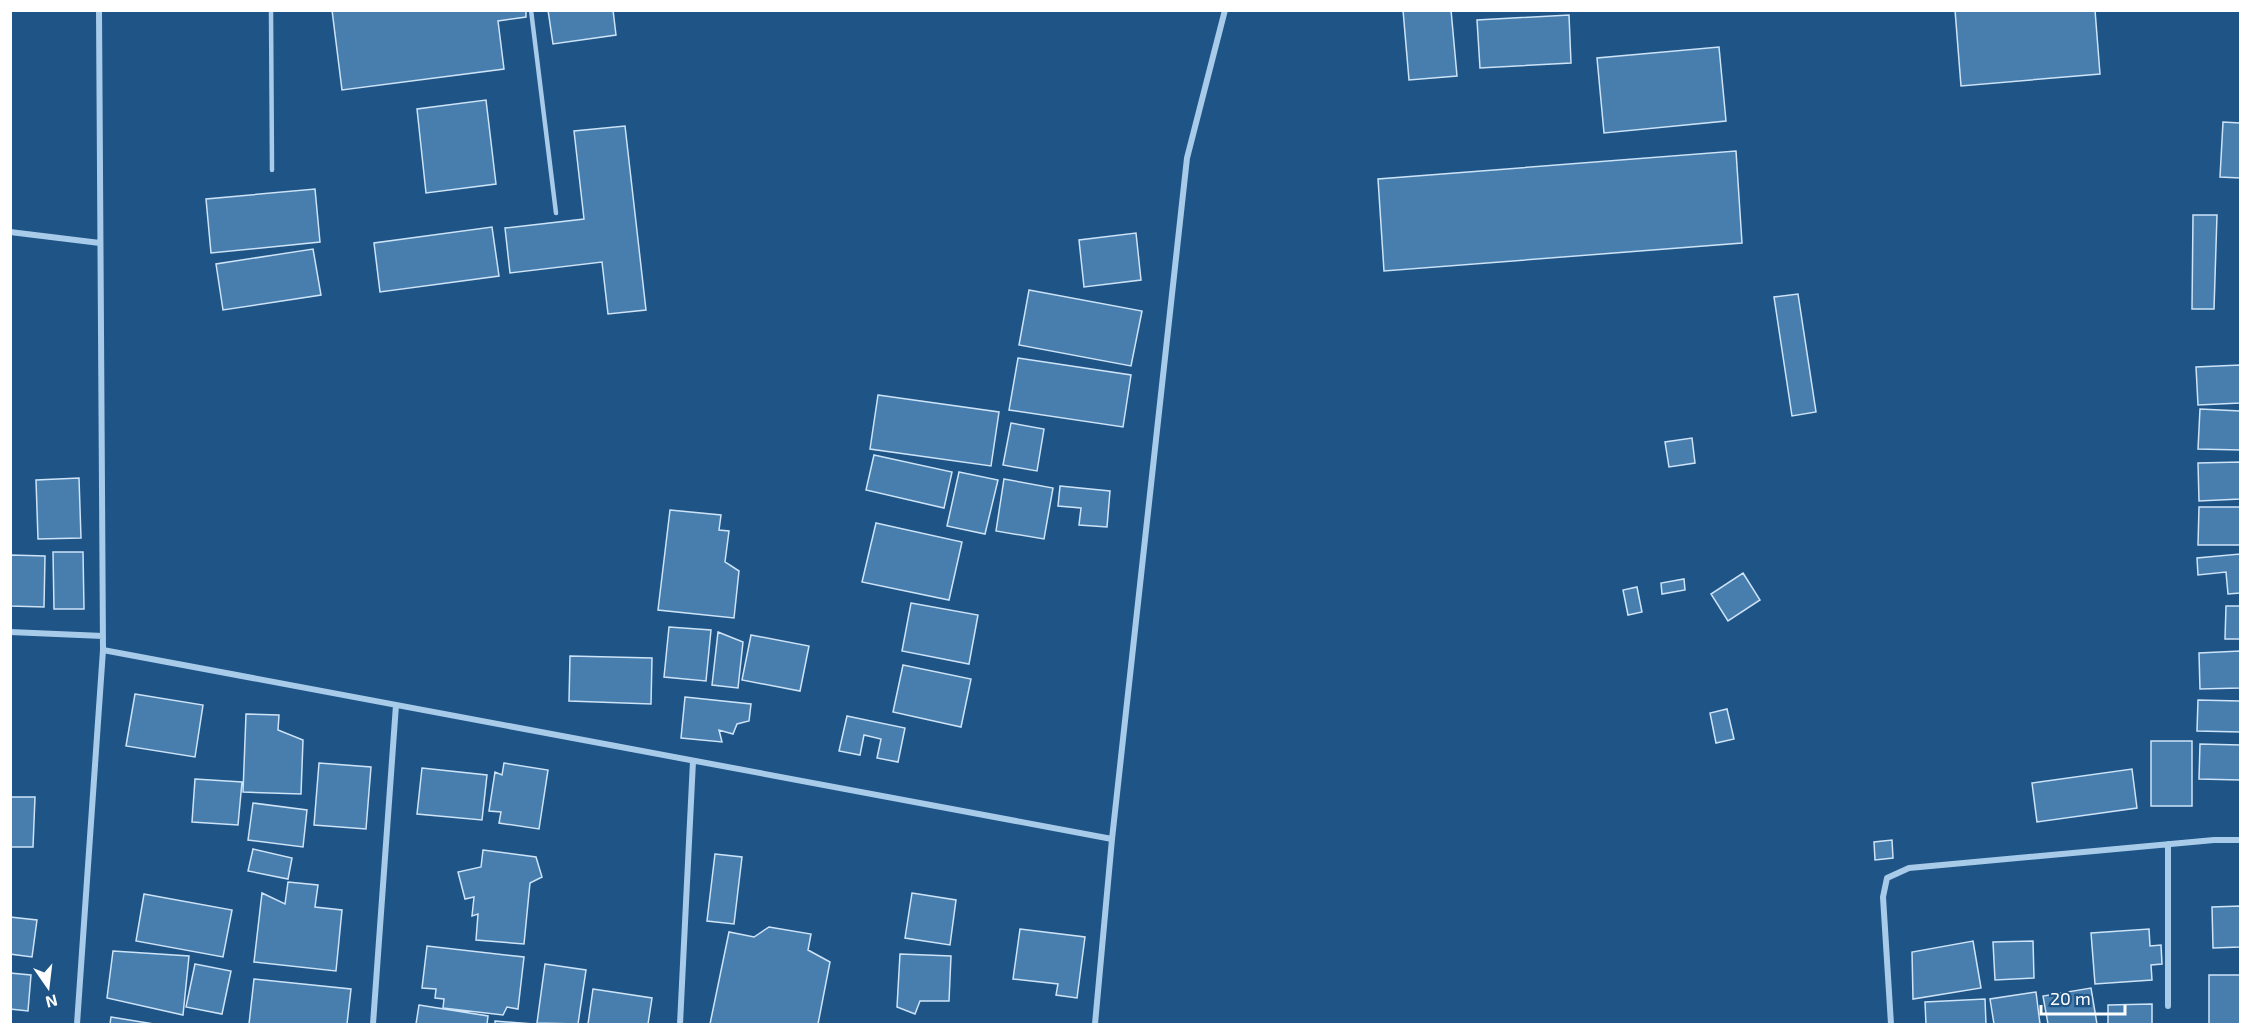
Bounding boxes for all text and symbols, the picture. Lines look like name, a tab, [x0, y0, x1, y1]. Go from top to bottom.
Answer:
north arrow	[18, 957, 78, 1017]
scale bar	[2041, 978, 2125, 1016]
text: 20 m	[2050, 987, 2091, 1009]
text: N	[44, 991, 60, 1013]

